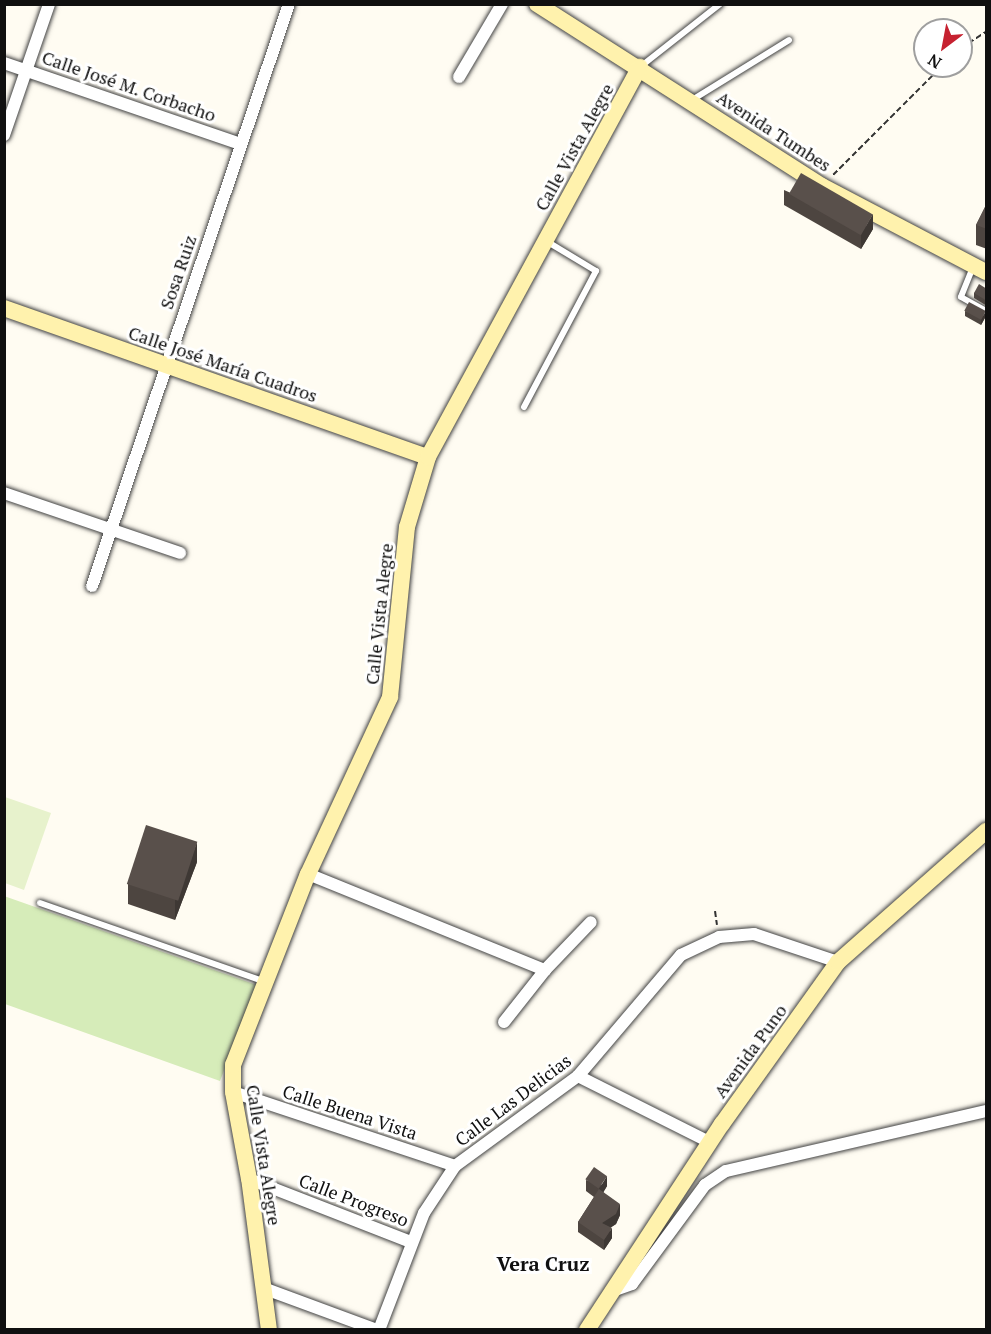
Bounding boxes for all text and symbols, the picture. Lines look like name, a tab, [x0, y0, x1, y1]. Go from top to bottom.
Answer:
north arrow	[913, 18, 973, 78]
street label: Calle José M. Corbacho	[39, 46, 219, 126]
text: N	[924, 49, 946, 74]
street label: Calle Vista Alegre	[530, 79, 618, 215]
street label: Avenida Tumbes	[713, 86, 835, 176]
street label: Sosa Ruiz	[155, 232, 201, 312]
street label: Calle José María Cuadros	[126, 321, 320, 407]
street label: Calle Vista Alegre	[361, 542, 397, 686]
street label: Avenida Puno	[709, 1000, 791, 1102]
street label: Calle Las Delicias	[451, 1049, 575, 1151]
street label: Calle Buena Vista	[280, 1080, 420, 1144]
street label: Calle Vista Alegre	[242, 1083, 286, 1227]
street label: Calle Progreso	[296, 1169, 412, 1231]
district label: Vera Cruz	[497, 1251, 589, 1275]

